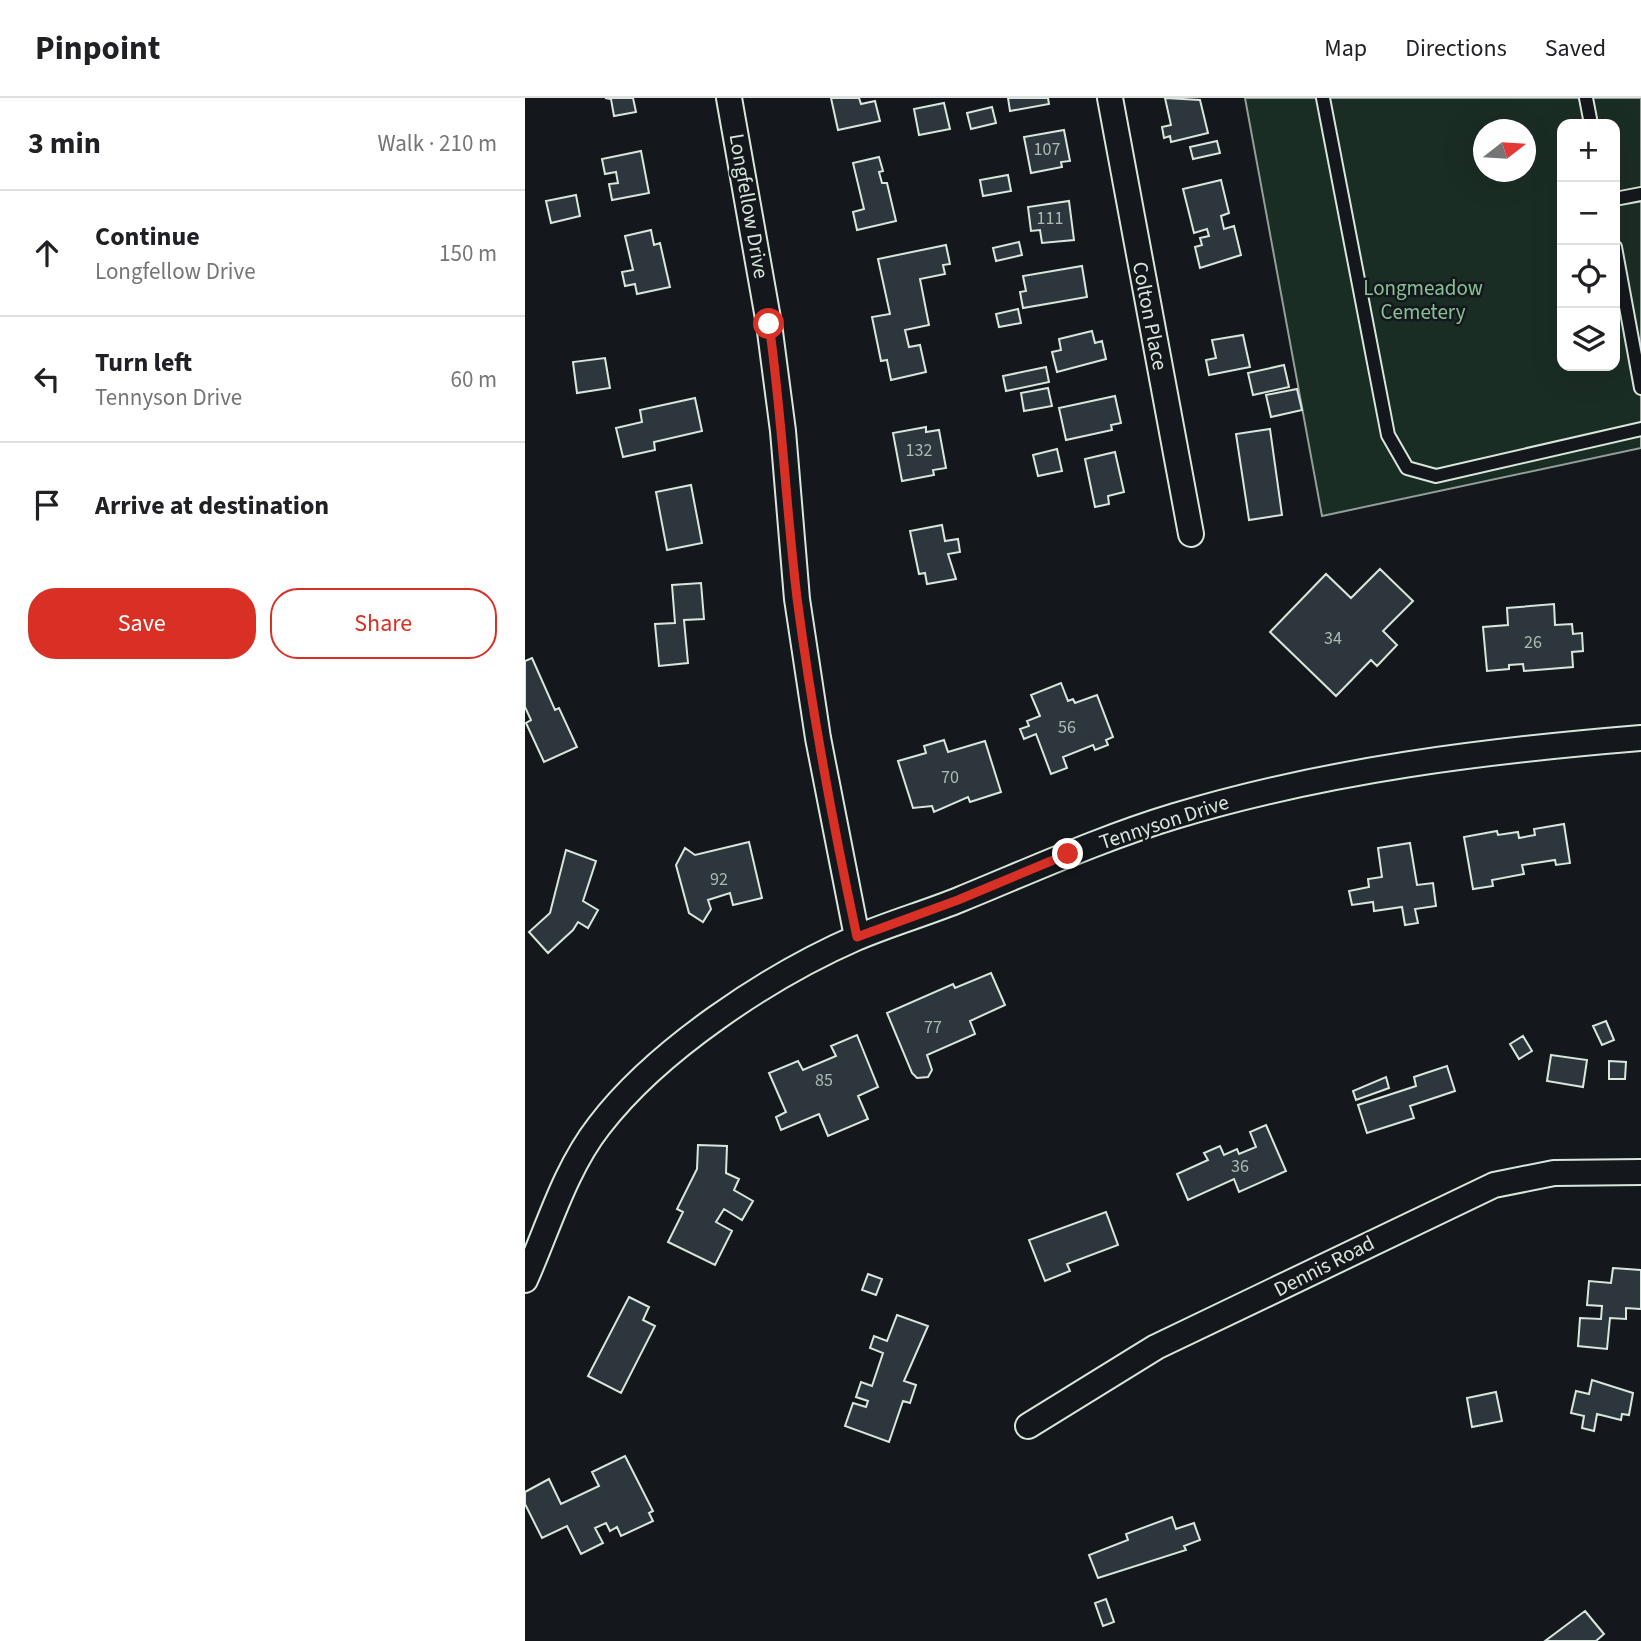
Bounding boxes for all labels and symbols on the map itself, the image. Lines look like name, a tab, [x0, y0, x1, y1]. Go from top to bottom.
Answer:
north arrow	[1473, 119, 1536, 182]
street label: Longfellow Drive	[722, 131, 776, 281]
house number: 107	[1034, 137, 1060, 162]
house number: 111	[1037, 206, 1063, 231]
street label: Colton Place	[1125, 259, 1175, 373]
park label: Longmeadow Cemetery	[1363, 273, 1483, 327]
route start	[753, 308, 784, 339]
house number: 132	[906, 438, 932, 463]
house number: 34	[1324, 626, 1342, 651]
house number: 26	[1524, 630, 1542, 655]
house number: 56	[1058, 715, 1076, 740]
house number: 70	[941, 765, 959, 790]
street label: Tennyson Drive	[1095, 787, 1233, 857]
route end	[1052, 838, 1083, 869]
house number: 92	[710, 867, 728, 892]
house number: 77	[924, 1015, 942, 1040]
house number: 85	[815, 1068, 833, 1093]
house number: 36	[1231, 1154, 1249, 1179]
street label: Dennis Road	[1268, 1228, 1380, 1304]

